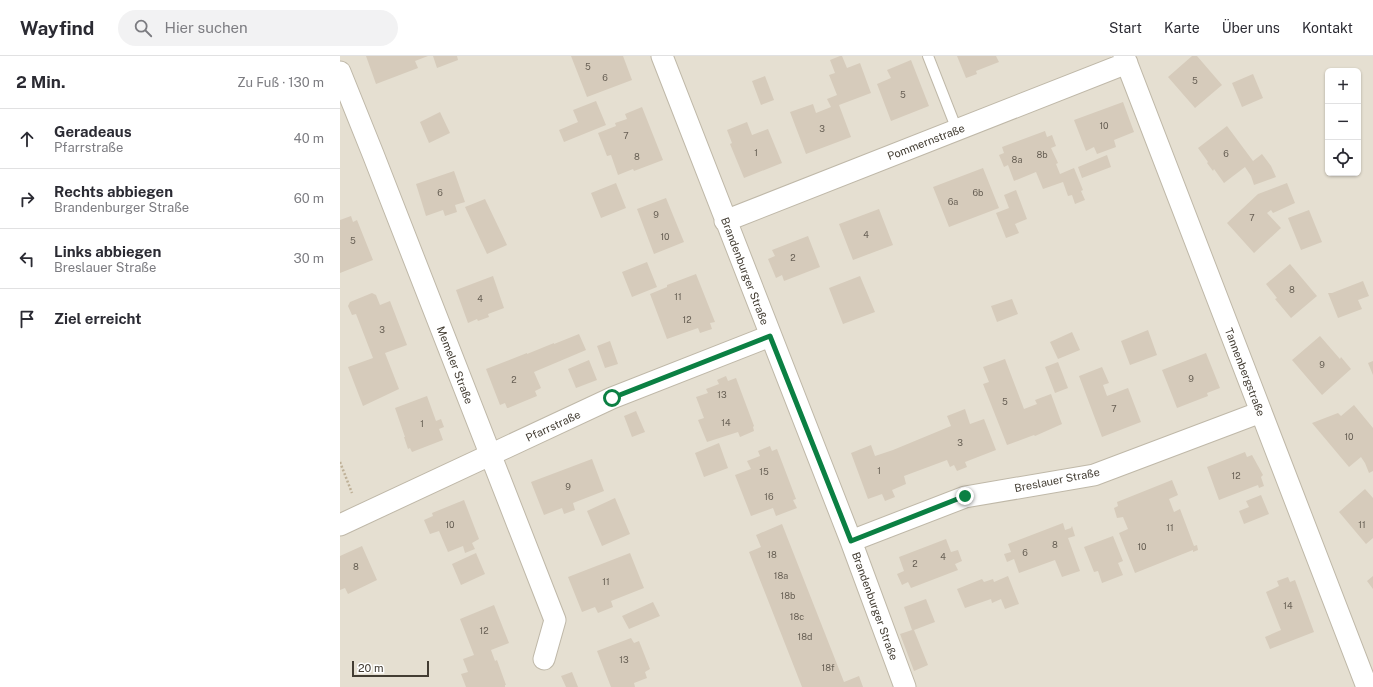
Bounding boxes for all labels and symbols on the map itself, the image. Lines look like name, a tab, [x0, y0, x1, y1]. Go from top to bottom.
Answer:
house number: 5	[585, 61, 591, 72]
house number: 6	[602, 72, 608, 83]
house number: 5	[1192, 75, 1198, 86]
house number: 5	[900, 89, 906, 100]
house number: 10	[1099, 120, 1109, 131]
street label: Pommernstraße	[886, 122, 966, 162]
house number: 3	[819, 123, 825, 134]
house number: 7	[623, 130, 629, 141]
house number: 1	[754, 147, 758, 158]
house number: 6	[1223, 148, 1229, 159]
house number: 8b	[1036, 149, 1048, 160]
house number: 8	[634, 151, 640, 162]
house number: 8a	[1012, 154, 1022, 165]
house number: 6	[437, 187, 443, 198]
house number: 6b	[973, 187, 983, 198]
house number: 6a	[948, 196, 958, 207]
house number: 9	[653, 209, 659, 220]
house number: 7	[1249, 212, 1255, 223]
street label: Brandenburger Straße	[719, 215, 771, 327]
house number: 4	[863, 229, 869, 240]
house number: 10	[660, 231, 670, 242]
house number: 5	[350, 235, 356, 246]
house number: 2	[790, 252, 796, 263]
house number: 8	[1289, 284, 1295, 295]
house number: 11	[674, 291, 682, 302]
house number: 4	[477, 293, 483, 304]
house number: 12	[682, 314, 692, 325]
house number: 3	[379, 324, 385, 335]
street label: Memeler Straße	[435, 324, 475, 406]
street label: Tannenbergstraße	[1223, 326, 1267, 418]
house number: 9	[1319, 359, 1325, 370]
house number: 9	[1188, 373, 1194, 384]
house number: 2	[511, 374, 517, 385]
route start	[603, 389, 621, 407]
house number: 13	[717, 389, 727, 400]
house number: 5	[1002, 396, 1008, 407]
house number: 7	[1111, 403, 1117, 414]
street label: Pfarrstraße	[524, 408, 582, 444]
house number: 14	[721, 417, 731, 428]
house number: 1	[420, 418, 424, 429]
house number: 10	[1344, 431, 1354, 442]
house number: 3	[957, 437, 963, 448]
house number: 1	[877, 465, 881, 476]
house number: 15	[759, 466, 769, 477]
street label: Breslauer Straße	[1013, 466, 1101, 494]
house number: 12	[1231, 470, 1241, 481]
house number: 9	[565, 481, 571, 492]
route end	[956, 487, 974, 505]
house number: 16	[764, 491, 774, 502]
house number: 10	[445, 519, 455, 530]
house number: 11	[1358, 519, 1366, 530]
house number: 11	[1166, 522, 1174, 533]
house number: 8	[1052, 539, 1058, 550]
house number: 10	[1137, 541, 1147, 552]
house number: 6	[1022, 547, 1028, 558]
house number: 18	[767, 549, 777, 560]
street label: Brandenburger Straße	[850, 550, 900, 662]
house number: 4	[940, 551, 946, 562]
house number: 2	[912, 558, 918, 569]
house number: 8	[353, 561, 359, 572]
house number: 18a	[774, 570, 788, 581]
house number: 11	[602, 576, 610, 587]
house number: 18b	[781, 590, 795, 601]
house number: 14	[1283, 600, 1293, 611]
house number: 18c	[790, 611, 804, 622]
house number: 12	[479, 625, 489, 636]
house number: 18d	[798, 631, 812, 642]
house number: 13	[619, 654, 629, 665]
scale bar	[352, 659, 429, 678]
house number: 18f	[821, 662, 835, 673]

